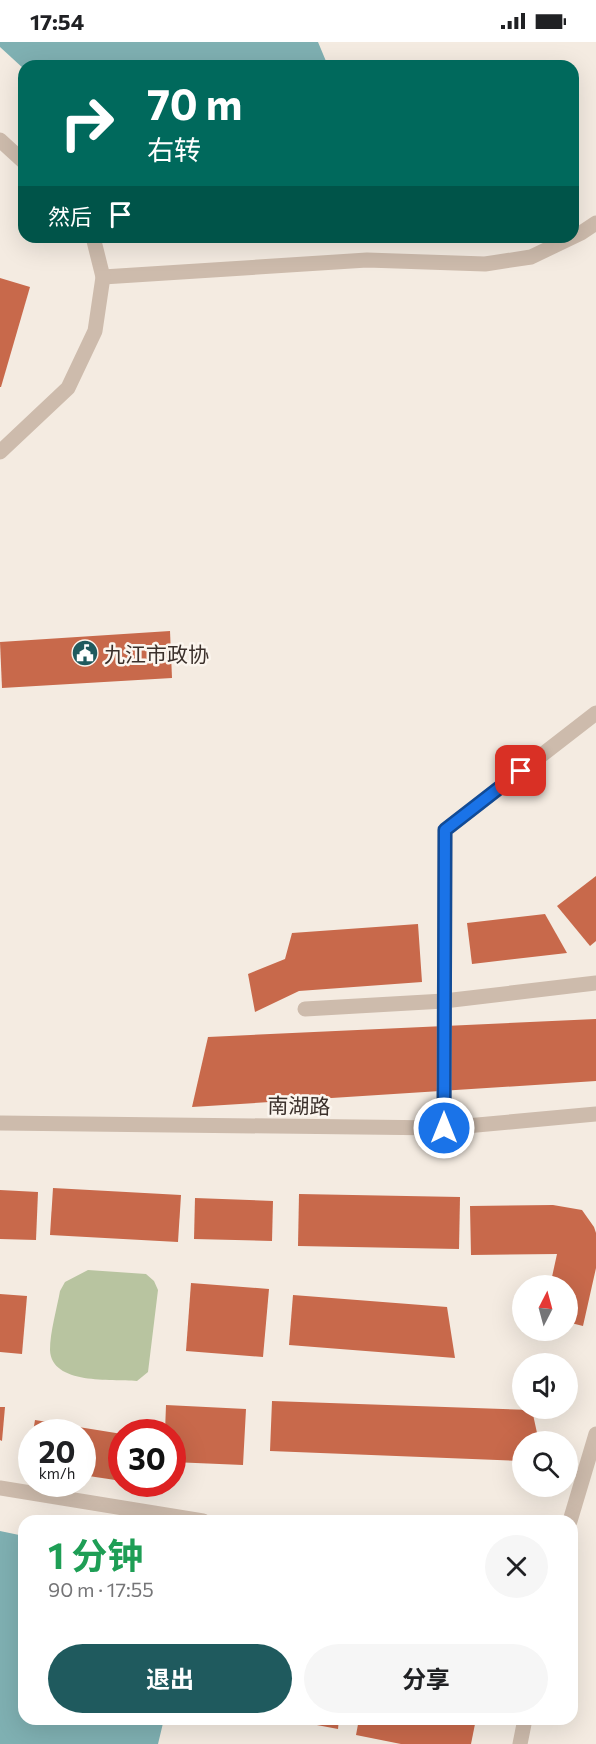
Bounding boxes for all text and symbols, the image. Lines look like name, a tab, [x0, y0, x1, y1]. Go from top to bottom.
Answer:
text: 17:54	[30, 8, 84, 35]
text: 70 m	[147, 77, 242, 129]
icon: right	[48, 84, 126, 162]
text: 右转	[147, 133, 201, 166]
icon: arrive	[104, 198, 137, 231]
text: 然后	[48, 203, 92, 230]
public building icon: 九江市政协	[70, 638, 100, 668]
place label: 九江市政协	[104, 641, 209, 666]
pin	[495, 745, 546, 796]
icon: arrive	[504, 754, 537, 787]
street label: 南湖路	[267, 1092, 331, 1118]
position arrow	[412, 1096, 476, 1160]
north arrow	[512, 1275, 578, 1341]
map controls	[512, 1275, 578, 1497]
button: sound	[512, 1353, 578, 1419]
speed limit sign: 30	[108, 1419, 186, 1497]
button: search	[512, 1431, 578, 1497]
text: 20	[39, 1432, 75, 1469]
text: km/h	[39, 1464, 75, 1482]
text: 1 分钟	[48, 1532, 143, 1576]
button: close	[485, 1535, 548, 1598]
text: 90 m · 17:55	[48, 1577, 154, 1601]
button: 退出	[48, 1644, 292, 1713]
button: 分享	[304, 1644, 548, 1713]

